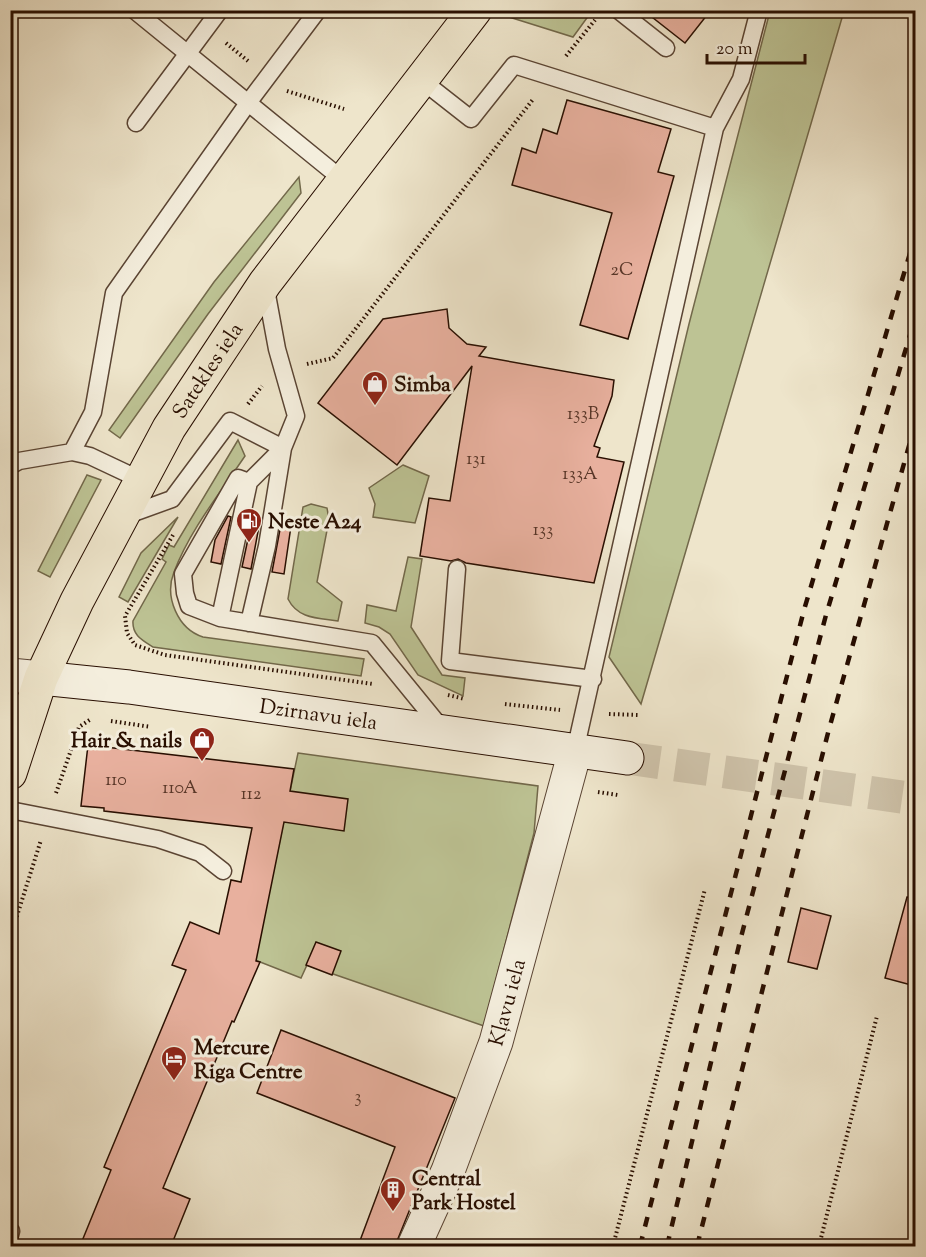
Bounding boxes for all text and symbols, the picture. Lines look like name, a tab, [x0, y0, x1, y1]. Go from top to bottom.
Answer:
scale bar	[707, 27, 804, 65]
text: 20 m	[716, 37, 753, 63]
house number: 2C	[611, 258, 633, 284]
street label: Satekles iela	[166, 317, 252, 425]
shop icon: Simba	[360, 369, 390, 407]
place label: Simba	[394, 371, 451, 401]
house number: 133B	[567, 402, 599, 428]
house number: 131	[466, 447, 486, 473]
house number: 133A	[562, 462, 598, 488]
fuel station icon: Neste A24	[234, 506, 264, 544]
place label: Neste A24	[268, 508, 362, 538]
house number: 133	[533, 518, 553, 544]
street label: Dzirnavu iela	[257, 693, 380, 739]
shop icon: Hair & nails	[187, 725, 217, 763]
place label: Hair & nails	[71, 727, 182, 757]
house number: 110	[105, 768, 127, 794]
house number: 110A	[162, 776, 198, 802]
house number: 112	[241, 782, 262, 808]
street label: Kļavu iela	[483, 956, 535, 1050]
place label: Mercure Riga Centre	[194, 1034, 303, 1088]
hotel icon: Mercure Riga Centre	[159, 1044, 189, 1082]
house number: 3	[354, 1085, 362, 1111]
place label: Central Park Hostel	[412, 1165, 516, 1219]
building icon: Central Park Hostel	[378, 1175, 408, 1213]

